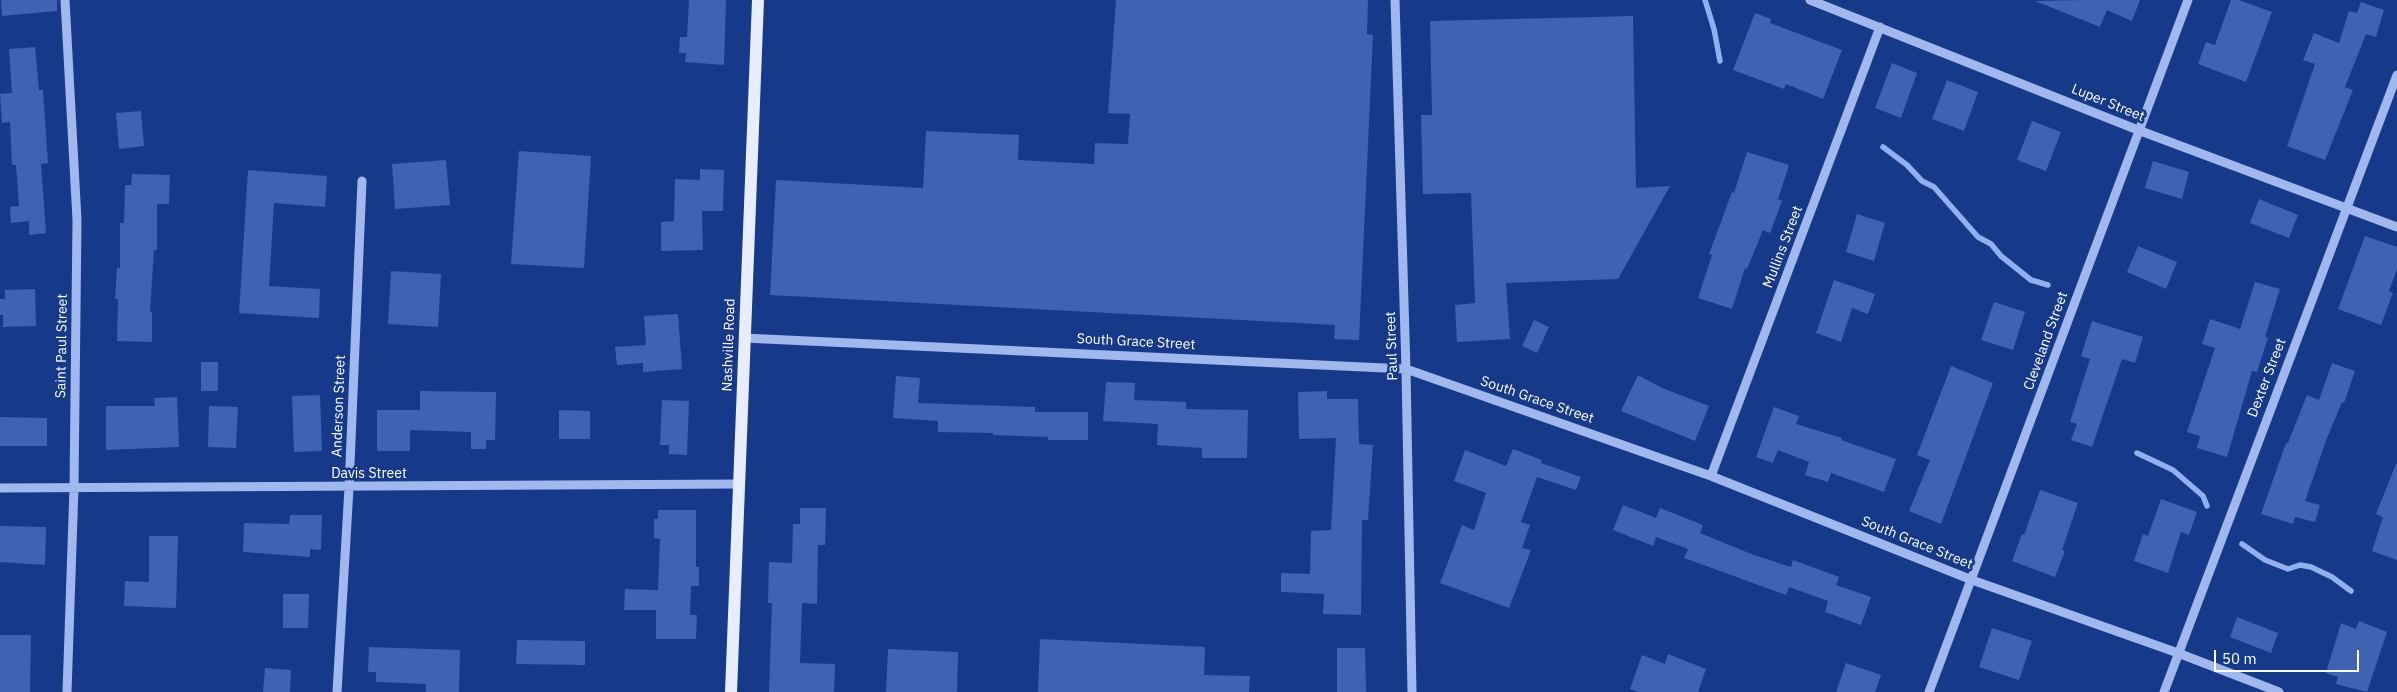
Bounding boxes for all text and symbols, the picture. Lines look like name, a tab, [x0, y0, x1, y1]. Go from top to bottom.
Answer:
street label: Luper Street	[2069, 81, 2147, 125]
street label: Mullins Street	[1760, 203, 1806, 291]
street label: Cleveland Street	[2020, 289, 2072, 393]
street label: Saint Paul Street	[53, 294, 71, 398]
street label: Nashville Road	[719, 298, 739, 392]
street label: Paul Street	[1382, 311, 1402, 381]
street label: South Grace Street	[1076, 331, 1196, 353]
street label: Dexter Street	[2244, 336, 2290, 420]
street label: Anderson Street	[329, 355, 349, 457]
street label: South Grace Street	[1478, 373, 1596, 427]
street label: Davis Street	[331, 466, 407, 482]
street label: South Grace Street	[1859, 513, 1975, 573]
scale bar	[2217, 640, 2362, 672]
text: 50 m	[2222, 649, 2257, 668]

